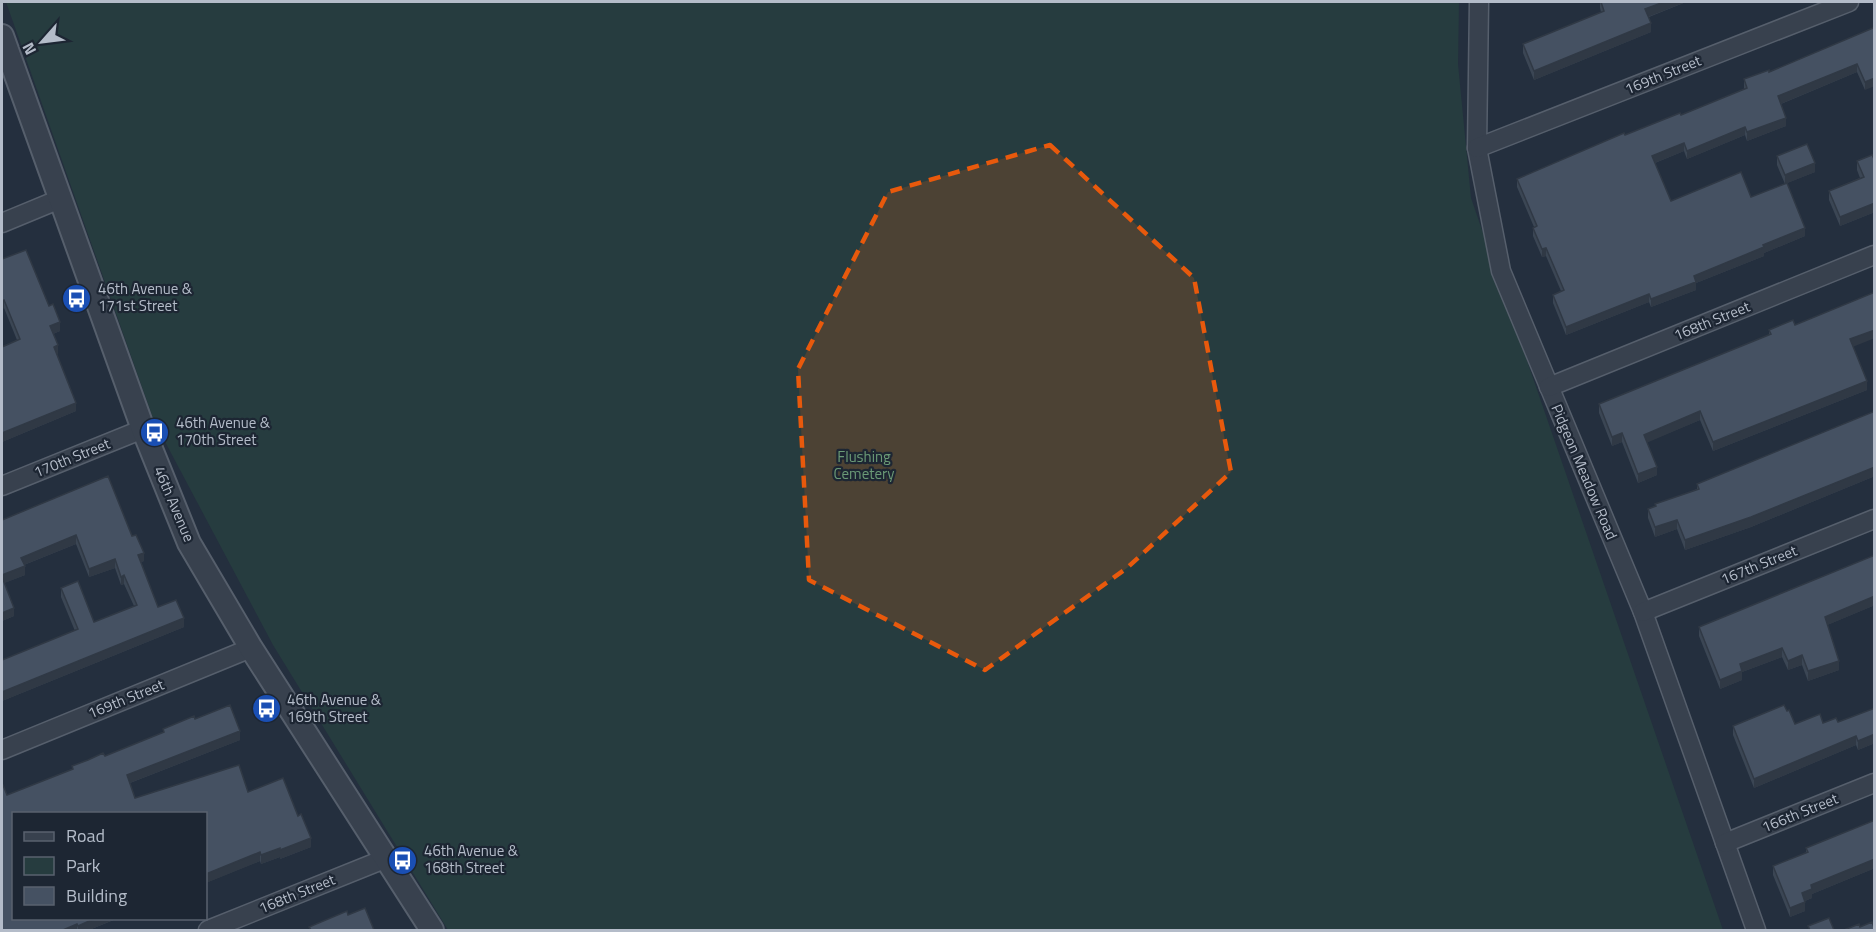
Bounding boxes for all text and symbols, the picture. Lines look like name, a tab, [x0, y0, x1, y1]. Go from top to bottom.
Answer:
north arrow	[12, 12, 72, 72]
text: N	[16, 39, 42, 60]
street label: 169th Street	[1621, 49, 1705, 100]
place label: 46th Avenue & 171st Street	[98, 277, 193, 317]
bus stop icon: 46th Avenue & 171st Street	[61, 282, 93, 314]
street label: 168th Street	[1670, 295, 1754, 346]
street label: Pidgeon Meadow Road	[1545, 400, 1623, 543]
place label: 46th Avenue & 170th Street	[176, 411, 271, 451]
bus stop icon: 46th Avenue & 170th Street	[139, 416, 171, 448]
street label: 170th Street	[30, 432, 114, 483]
park label: Flushing Cemetery	[834, 445, 894, 485]
street label: 46th Avenue	[148, 462, 201, 545]
street label: 167th Street	[1717, 539, 1801, 590]
street label: 169th Street	[84, 673, 168, 724]
place label: 46th Avenue & 169th Street	[287, 688, 382, 728]
bus stop icon: 46th Avenue & 169th Street	[250, 693, 282, 725]
street label: 166th Street	[1758, 787, 1842, 838]
legend	[12, 812, 207, 920]
text: Road	[66, 822, 105, 849]
place label: 46th Avenue & 168th Street	[424, 839, 519, 879]
bus stop icon: 46th Avenue & 168th Street	[387, 844, 419, 876]
text: Park	[66, 852, 101, 879]
street label: 168th Street	[255, 868, 339, 919]
text: Building	[66, 882, 127, 909]

